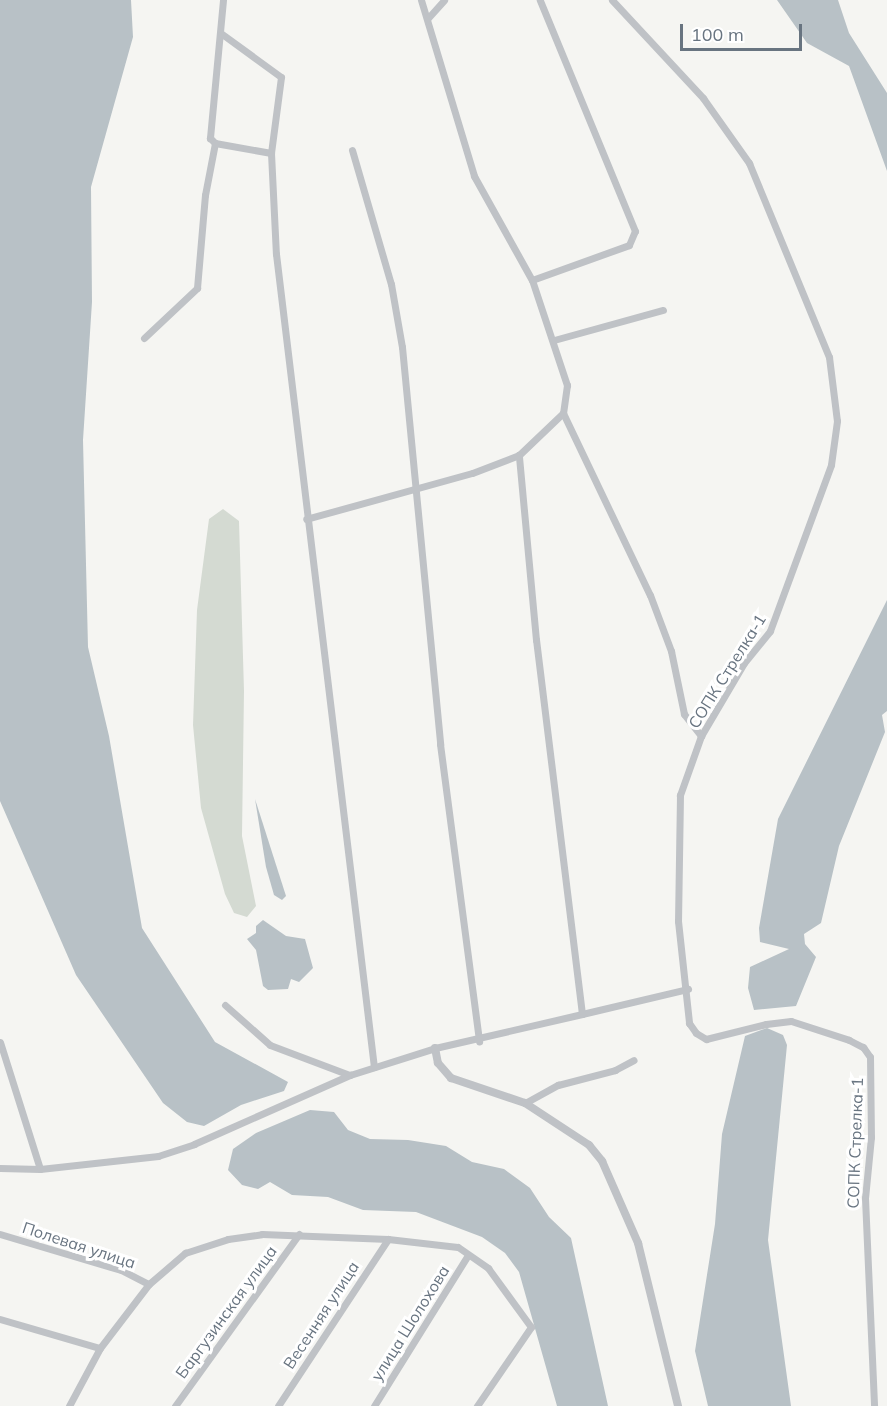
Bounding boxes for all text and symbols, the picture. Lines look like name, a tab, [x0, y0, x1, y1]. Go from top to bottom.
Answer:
scale bar	[683, 12, 804, 50]
text: 100 m	[691, 23, 744, 46]
street label: СОПК Стрелка-1	[684, 610, 770, 732]
street label: СОПК Стрелка-1	[843, 1077, 867, 1209]
street label: Полевая улица	[20, 1218, 138, 1272]
street label: Баргузинская улица	[171, 1242, 281, 1382]
street label: Весенняя улица	[279, 1258, 363, 1372]
street label: улица Шолохова	[367, 1262, 453, 1384]

